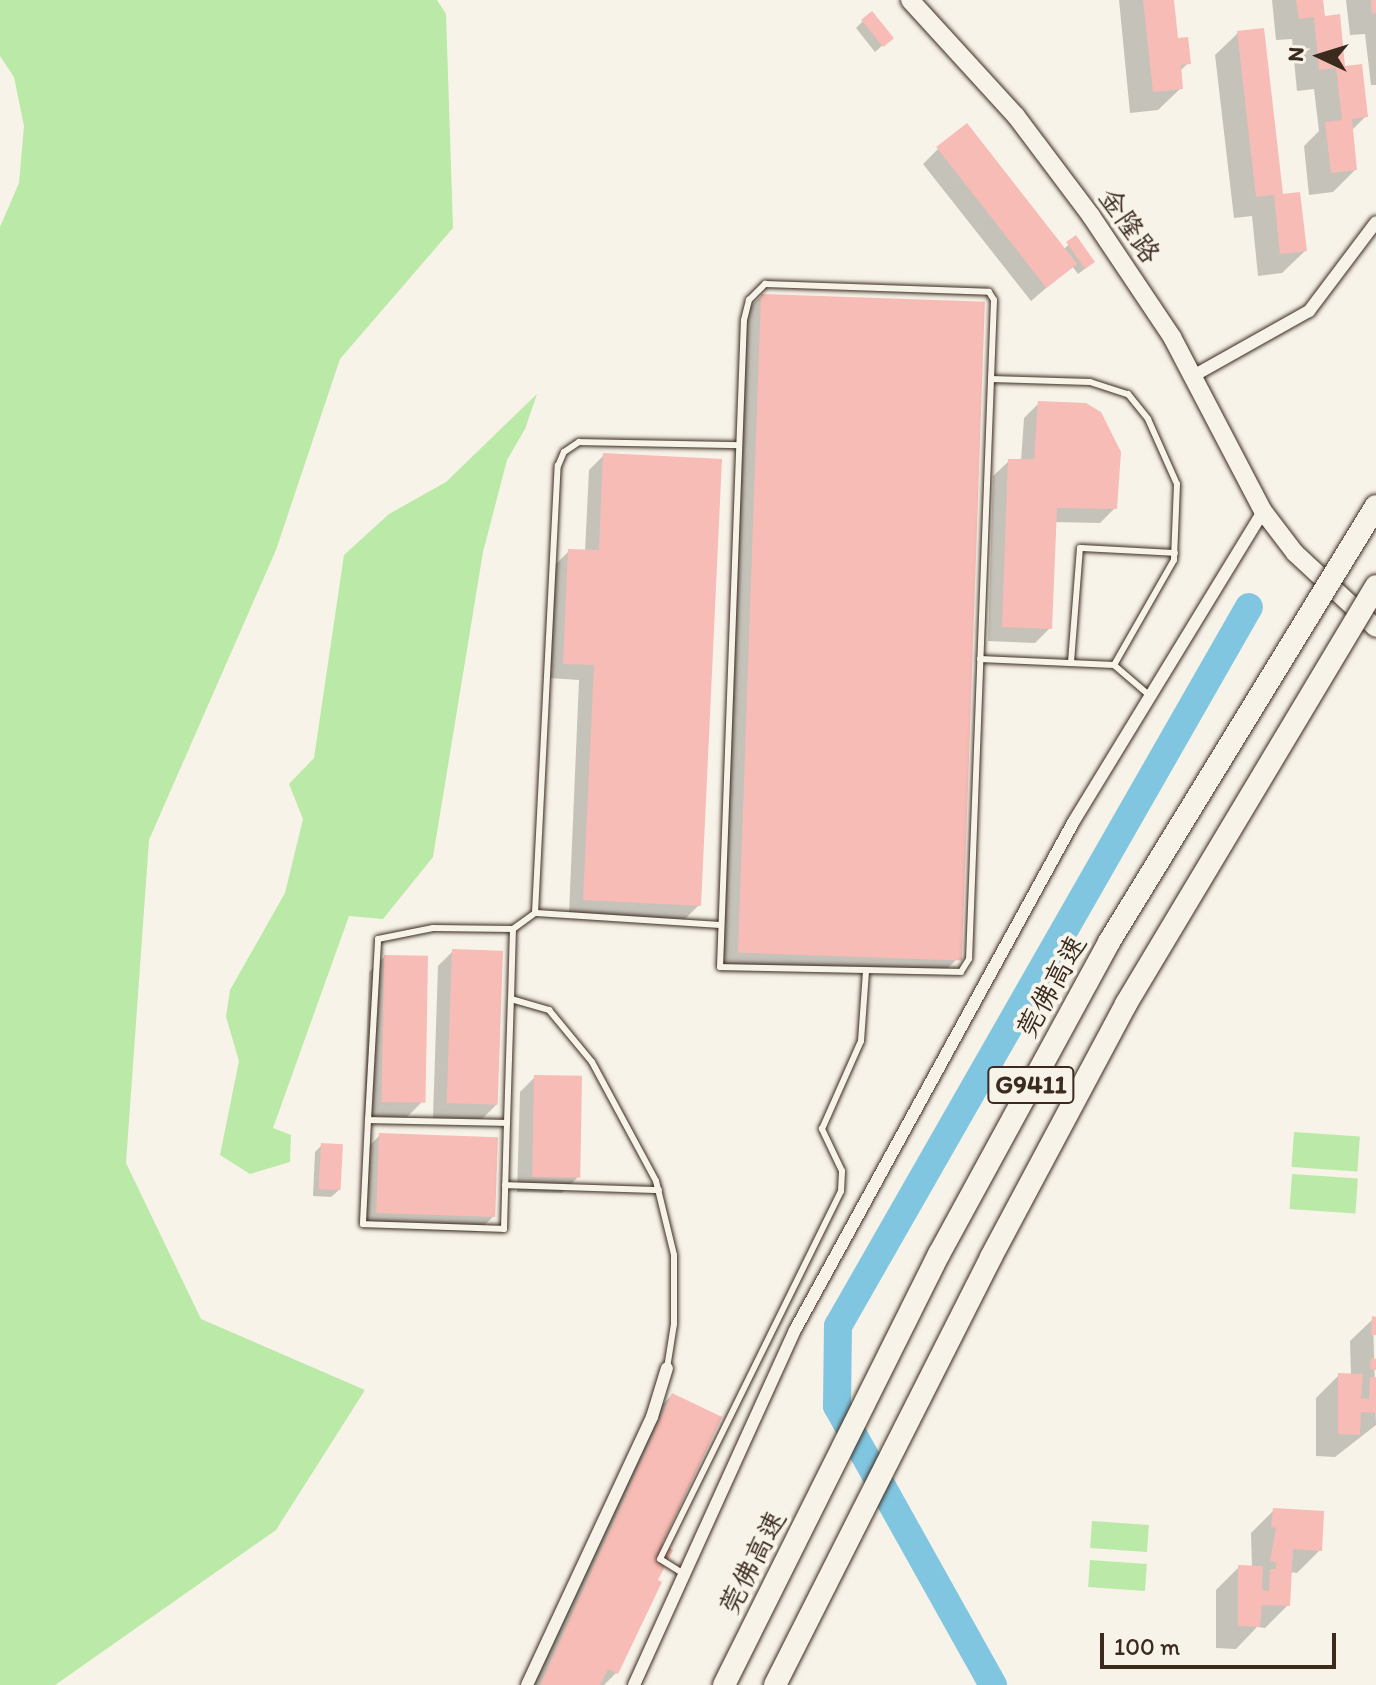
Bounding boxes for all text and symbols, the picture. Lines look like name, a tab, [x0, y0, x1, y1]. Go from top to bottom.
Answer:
north arrow	[1280, 16, 1360, 96]
text: N	[1282, 46, 1310, 63]
street label: 金隆路	[1092, 181, 1168, 269]
street label: 莞佛高速	[1009, 929, 1093, 1043]
road number: G9411	[987, 1063, 1075, 1107]
street label: 莞佛高速	[712, 1504, 792, 1620]
scale bar	[1104, 1617, 1340, 1667]
text: 100 m	[1114, 1632, 1180, 1661]

